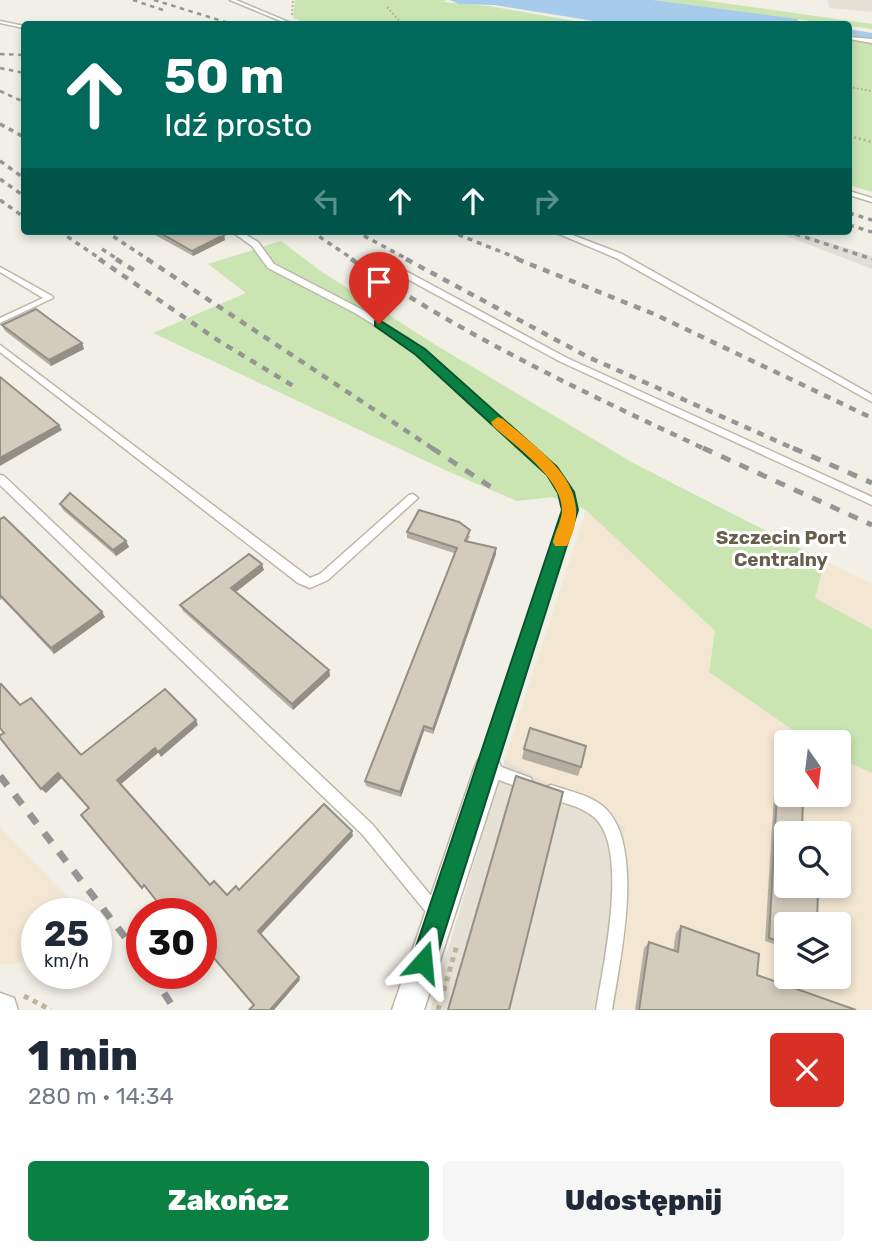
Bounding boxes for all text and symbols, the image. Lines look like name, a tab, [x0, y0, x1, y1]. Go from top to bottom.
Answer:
text: 50 m	[164, 47, 284, 105]
icon: ahead	[49, 49, 140, 140]
text: Idź prosto	[164, 106, 312, 144]
icon: left	[308, 182, 346, 220]
icon: ahead	[381, 182, 419, 220]
icon: ahead	[454, 182, 492, 220]
icon: right	[527, 182, 565, 220]
pin	[349, 252, 409, 324]
icon: arrive	[360, 263, 398, 301]
district label: Szczecin Port Centralny	[716, 526, 846, 571]
north arrow	[774, 730, 850, 807]
map controls	[774, 730, 851, 989]
button: search	[774, 821, 851, 898]
speed limit sign: 30	[126, 898, 217, 989]
button: layers	[774, 912, 851, 989]
text: 25	[44, 913, 89, 955]
position arrow	[386, 925, 460, 999]
text: km/h	[44, 950, 89, 972]
text: 1 min	[28, 1031, 138, 1081]
button: close	[770, 1033, 844, 1107]
text: 280 m · 14:34	[28, 1082, 174, 1110]
button: Zakończ	[28, 1161, 429, 1241]
button: Udostępnij	[443, 1161, 844, 1241]

